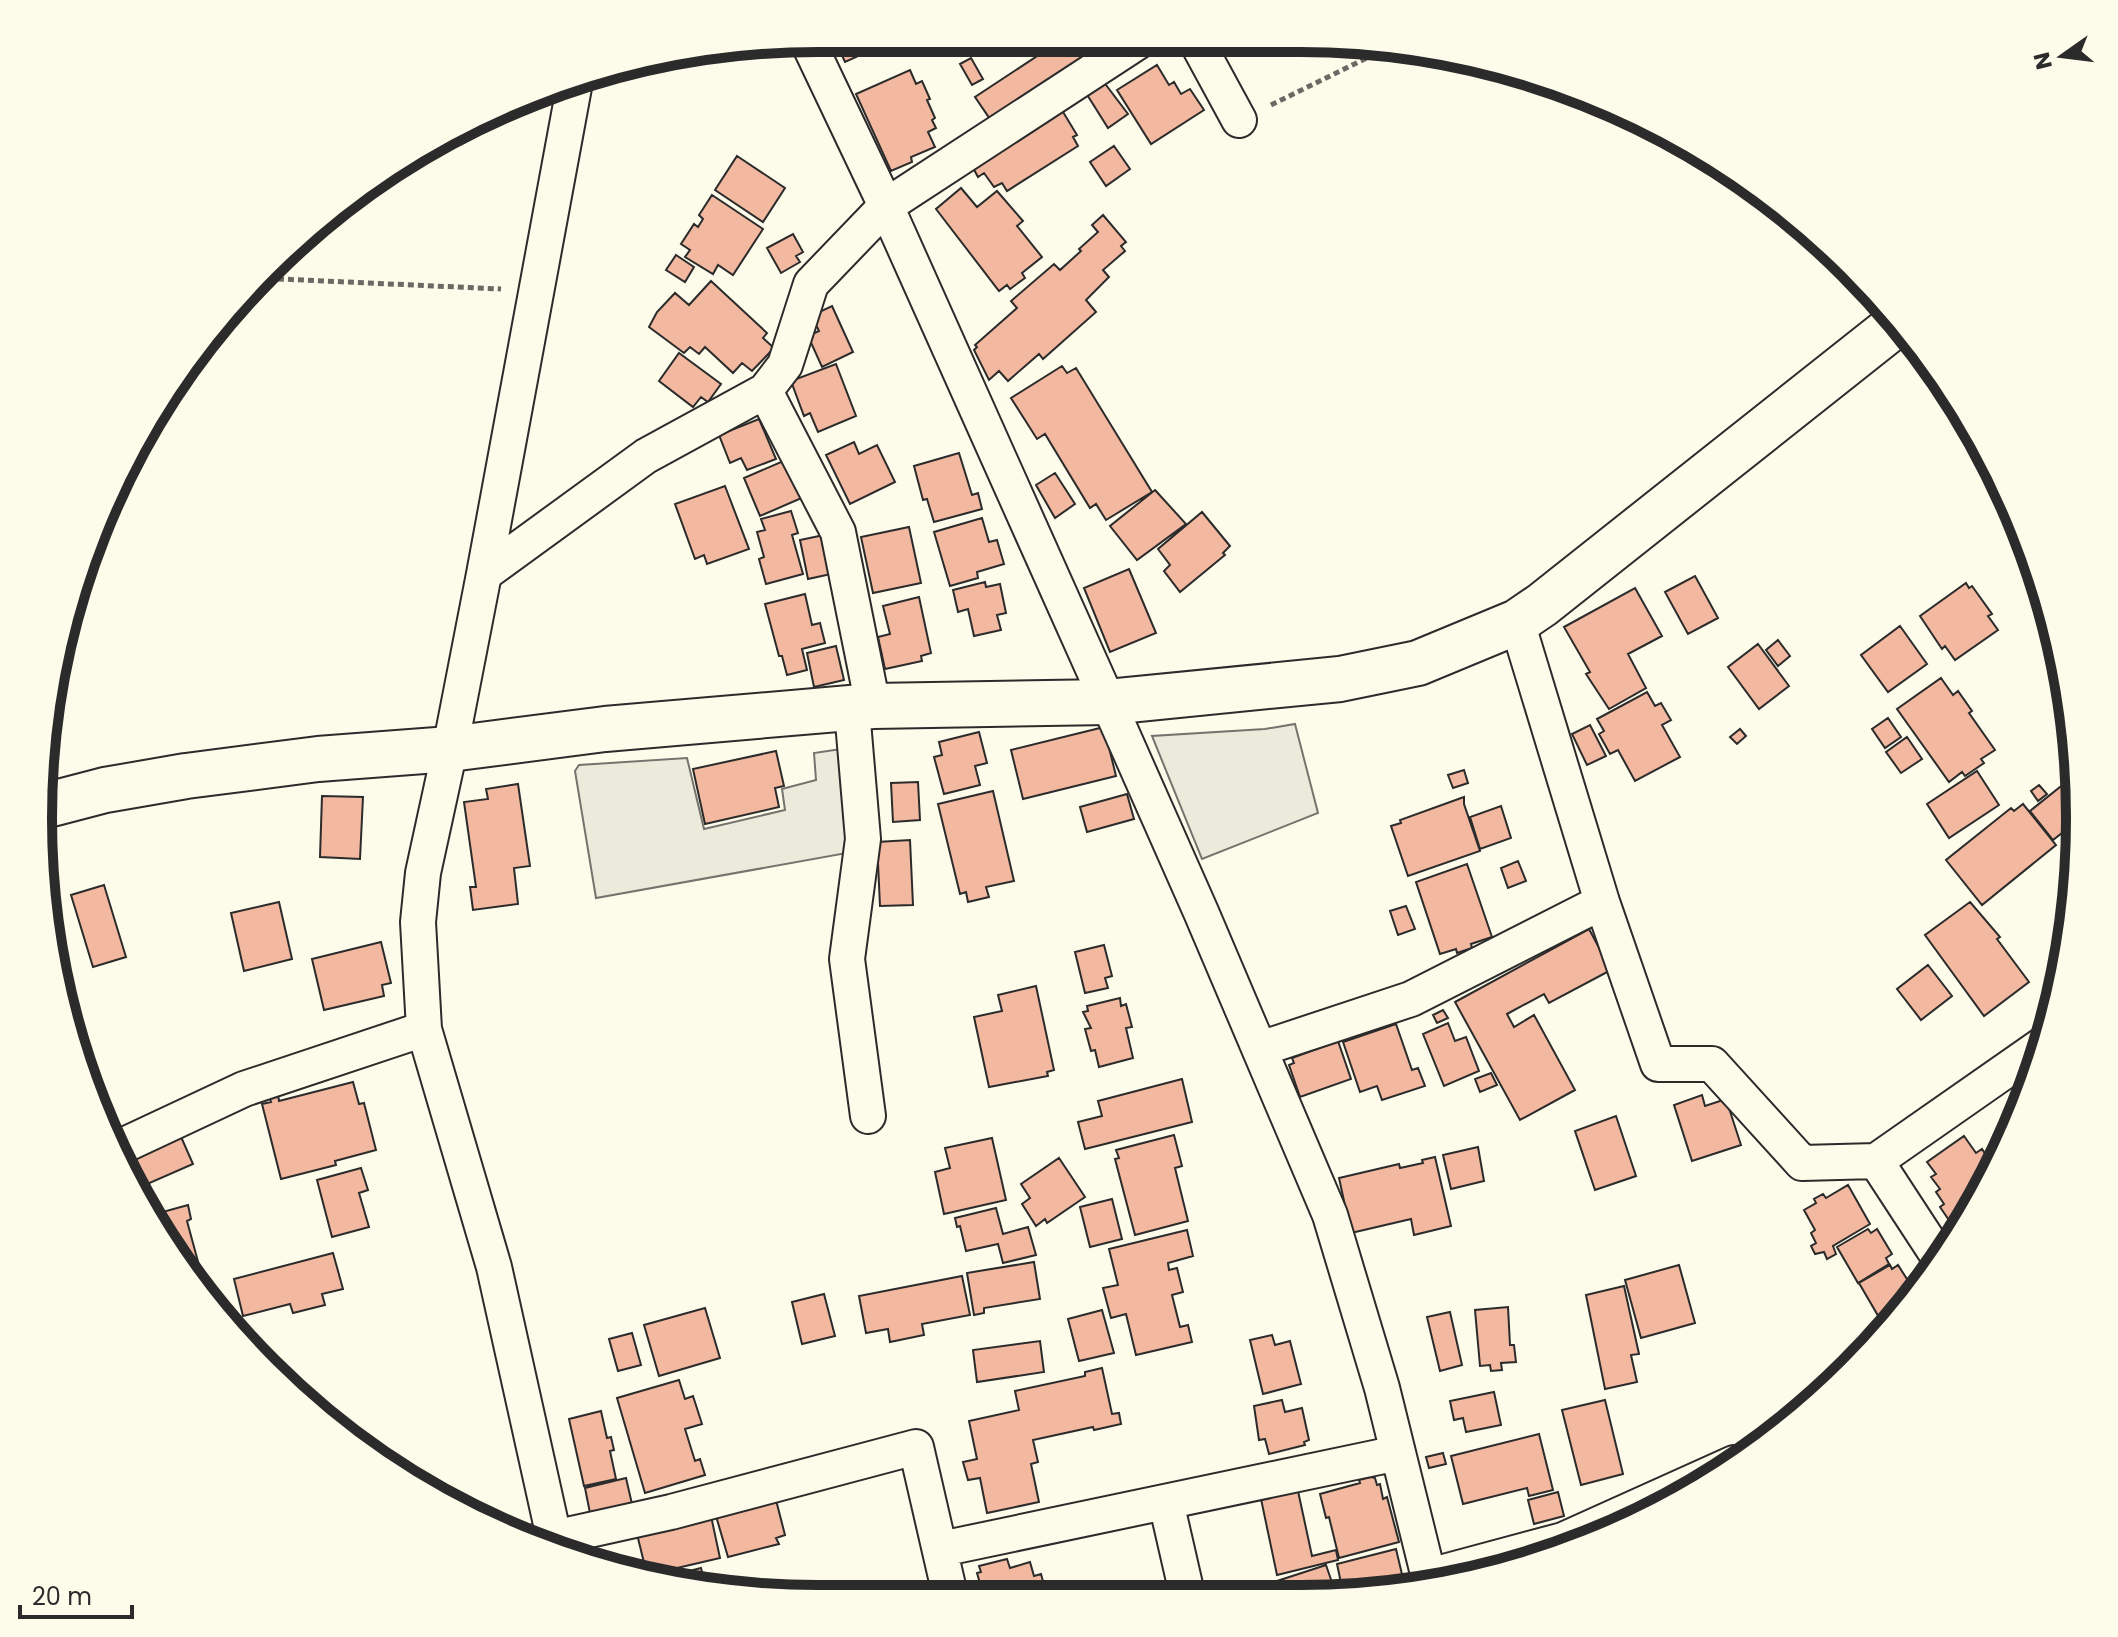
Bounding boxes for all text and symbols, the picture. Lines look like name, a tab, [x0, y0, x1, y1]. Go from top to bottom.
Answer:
north arrow	[2022, 16, 2102, 96]
text: N	[2026, 49, 2060, 72]
scale bar	[20, 1569, 132, 1619]
text: 20 m	[32, 1580, 92, 1613]

